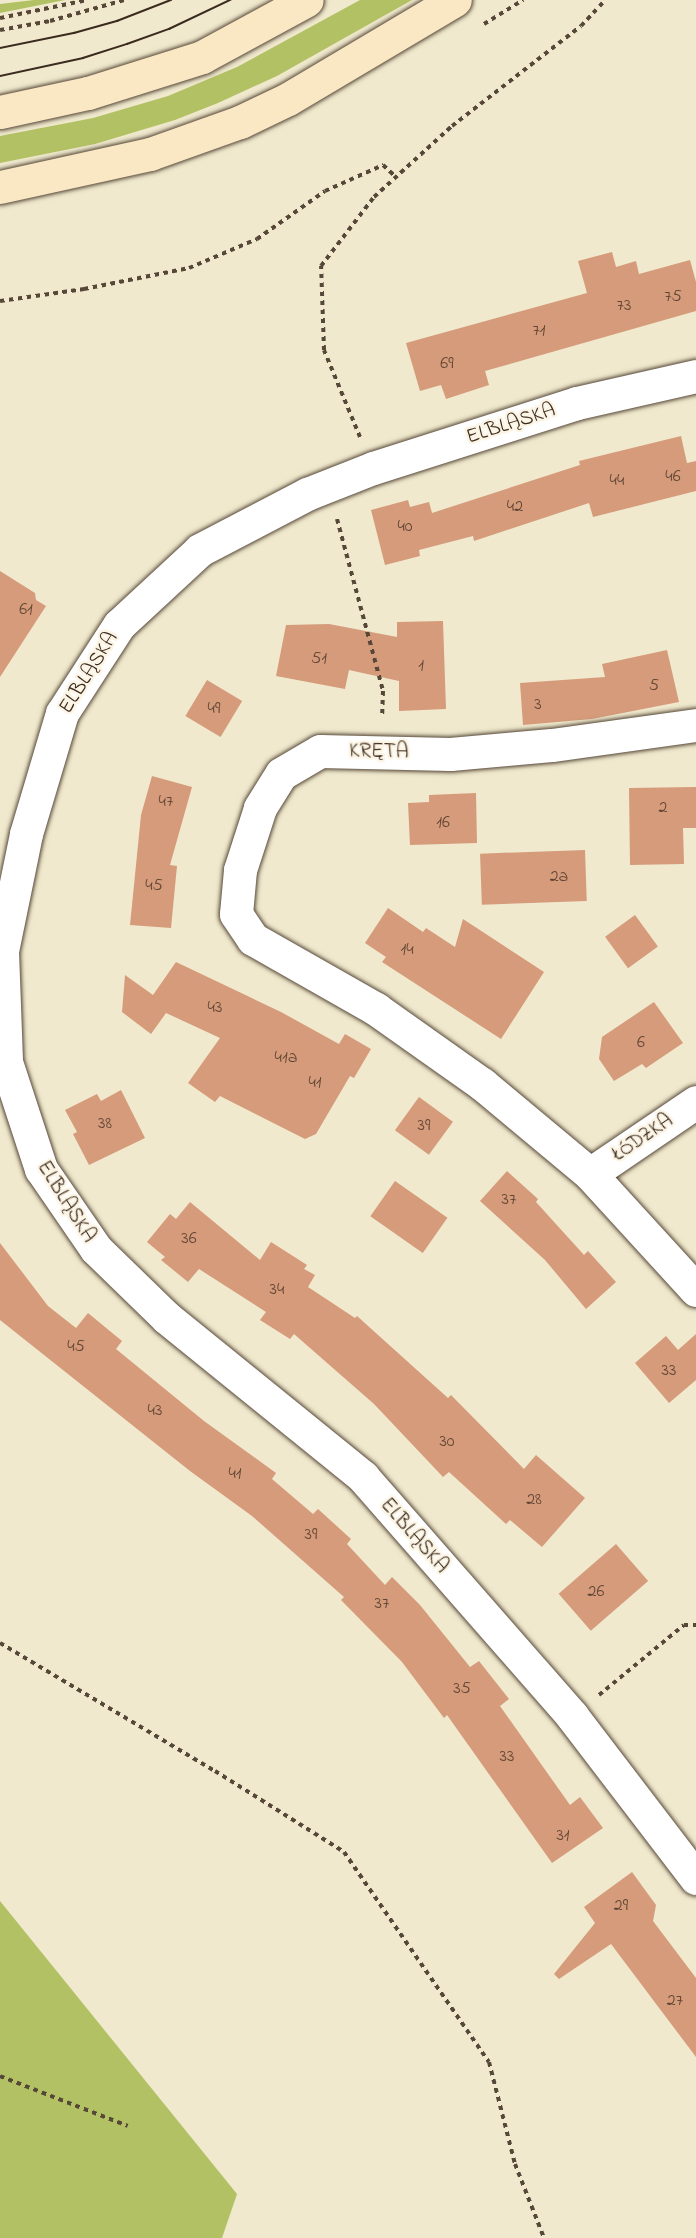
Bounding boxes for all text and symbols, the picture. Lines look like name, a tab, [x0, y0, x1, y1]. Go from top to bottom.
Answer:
house number: 75	[664, 286, 682, 308]
house number: 73	[617, 295, 631, 317]
house number: 71	[532, 320, 546, 342]
house number: 69	[440, 353, 454, 375]
street label: ELBLĄSKA	[463, 398, 559, 450]
house number: 46	[665, 466, 681, 488]
house number: 44	[610, 470, 624, 492]
house number: 42	[507, 496, 523, 518]
house number: 40	[397, 516, 413, 538]
house number: 61	[19, 599, 33, 621]
street label: ELBLĄSKA	[54, 627, 124, 719]
house number: 51	[311, 648, 327, 670]
house number: 1	[418, 655, 424, 677]
house number: 5	[649, 675, 659, 697]
house number: 3	[534, 694, 542, 716]
house number: 49	[208, 698, 220, 720]
street label: KRĘTA	[349, 739, 409, 765]
house number: 47	[159, 791, 173, 813]
house number: 2	[659, 797, 667, 819]
house number: 16	[436, 812, 450, 834]
house number: 2a	[550, 866, 568, 888]
house number: 45	[145, 875, 163, 897]
house number: 14	[400, 939, 414, 961]
house number: 43	[208, 997, 222, 1019]
house number: 6	[637, 1032, 645, 1054]
house number: 41a	[275, 1047, 297, 1069]
house number: 41	[308, 1072, 322, 1094]
street label: ŁÓDZKA	[608, 1109, 678, 1167]
house number: 38	[98, 1113, 112, 1135]
house number: 39	[418, 1115, 430, 1137]
street label: ELBLĄSKA	[31, 1156, 101, 1248]
house number: 37	[502, 1189, 516, 1211]
house number: 36	[181, 1228, 197, 1250]
house number: 34	[270, 1279, 284, 1301]
house number: 45	[67, 1336, 85, 1358]
house number: 33	[662, 1360, 676, 1382]
house number: 43	[148, 1400, 162, 1422]
house number: 30	[439, 1431, 455, 1453]
house number: 41	[228, 1463, 242, 1485]
house number: 28	[526, 1489, 542, 1511]
street label: ELBLĄSKA	[374, 1493, 454, 1579]
house number: 39	[305, 1524, 317, 1546]
house number: 26	[588, 1581, 604, 1603]
house number: 37	[375, 1593, 389, 1615]
house number: 35	[453, 1678, 471, 1700]
house number: 33	[500, 1746, 514, 1768]
house number: 31	[556, 1825, 570, 1847]
house number: 29	[614, 1895, 628, 1917]
house number: 27	[667, 1990, 683, 2012]

